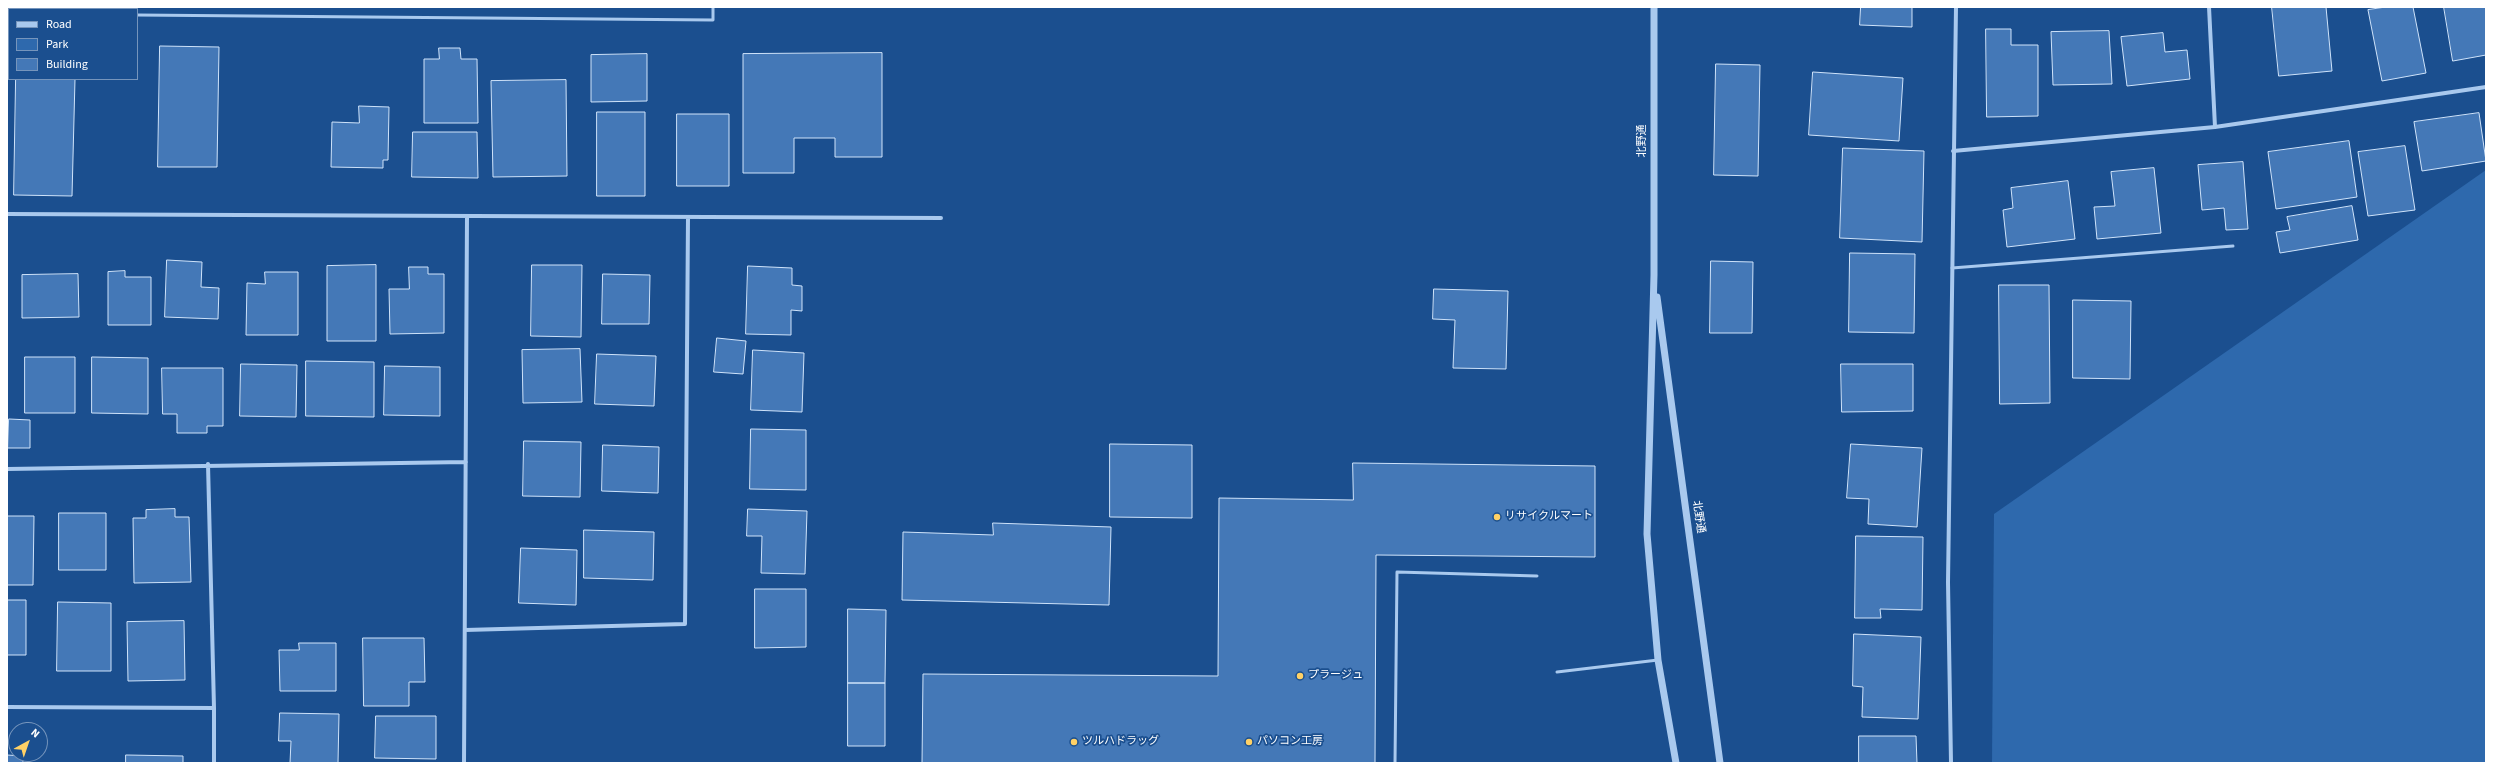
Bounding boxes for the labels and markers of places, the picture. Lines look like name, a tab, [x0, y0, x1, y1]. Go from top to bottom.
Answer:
place label: リサイクルマート	[1505, 510, 1593, 524]
marker: リサイクルマート	[1492, 512, 1502, 522]
place label: プラージュ	[1308, 669, 1363, 683]
marker: プラージュ	[1295, 671, 1305, 681]
place label: ツルハドラッグ	[1082, 735, 1159, 749]
place label: パソコン工房	[1257, 735, 1323, 749]
marker: ツルハドラッグ	[1069, 737, 1079, 747]
marker: パソコン工房	[1244, 737, 1254, 747]

